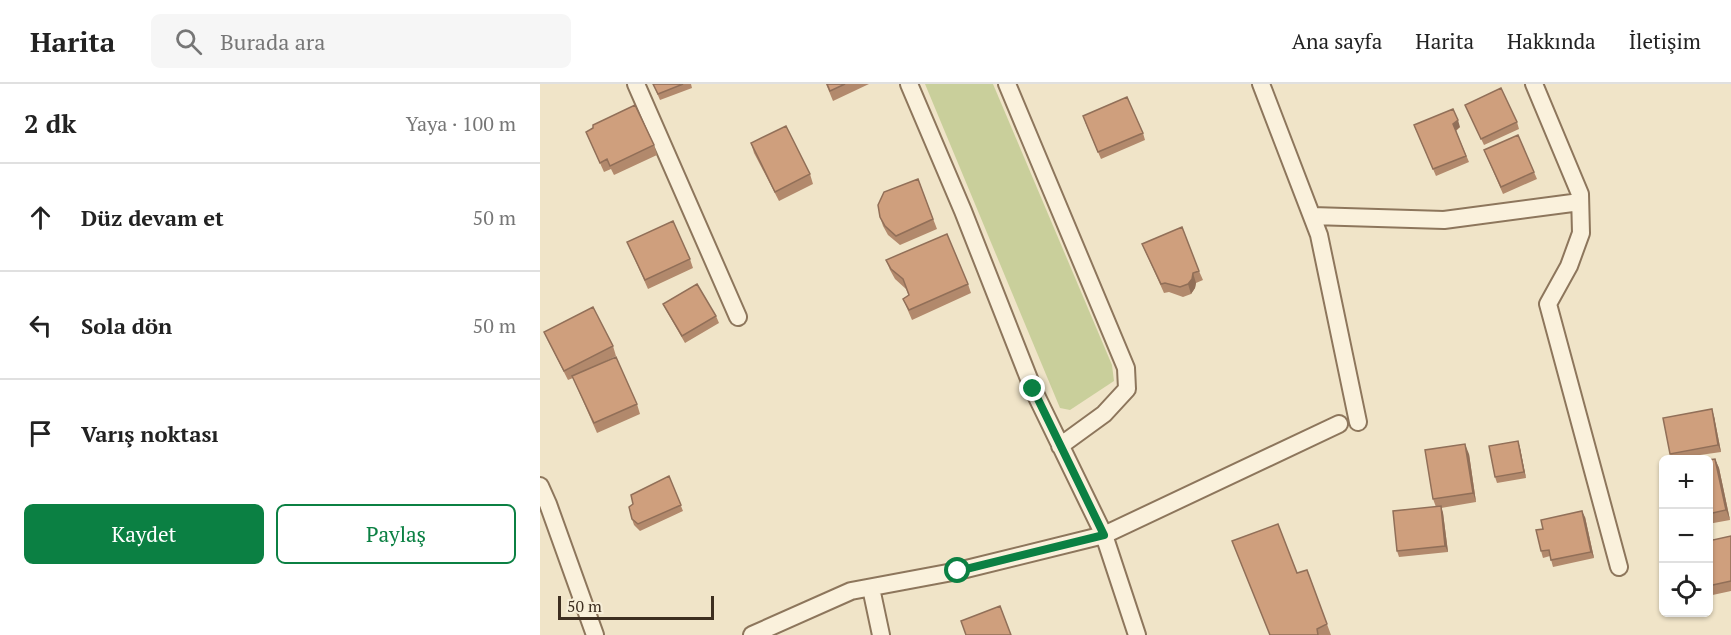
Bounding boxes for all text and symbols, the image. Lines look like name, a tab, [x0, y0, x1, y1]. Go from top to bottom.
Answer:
search box	[151, 14, 571, 68]
text: Harita	[30, 23, 115, 60]
icon: search	[172, 25, 205, 58]
text: Burada ara	[220, 27, 325, 56]
text: Ana sayfa	[1292, 27, 1382, 55]
text: Harita	[1415, 27, 1474, 55]
text: Hakkında	[1507, 27, 1596, 55]
text: İletişim	[1629, 27, 1701, 55]
text: 2 dk	[24, 106, 76, 140]
text: Yaya · 100 m	[406, 110, 516, 137]
icon: ahead	[24, 201, 57, 234]
text: Düz devam et	[81, 203, 224, 232]
text: 50 m	[473, 204, 516, 231]
icon: left	[24, 309, 57, 342]
text: Sola dön	[81, 311, 172, 340]
text: 50 m	[473, 312, 516, 339]
route end	[1019, 375, 1045, 401]
icon: arrive	[24, 417, 57, 450]
text: Varış noktası	[81, 419, 219, 448]
map controls	[1659, 455, 1713, 617]
button: +	[1659, 455, 1713, 509]
button: Kaydet	[24, 504, 264, 564]
button: Paylaş	[276, 504, 516, 564]
button: −	[1659, 509, 1713, 563]
route start	[944, 557, 970, 583]
button: locate	[1659, 563, 1713, 617]
scale bar	[558, 593, 714, 620]
text: 50 m	[567, 595, 602, 617]

